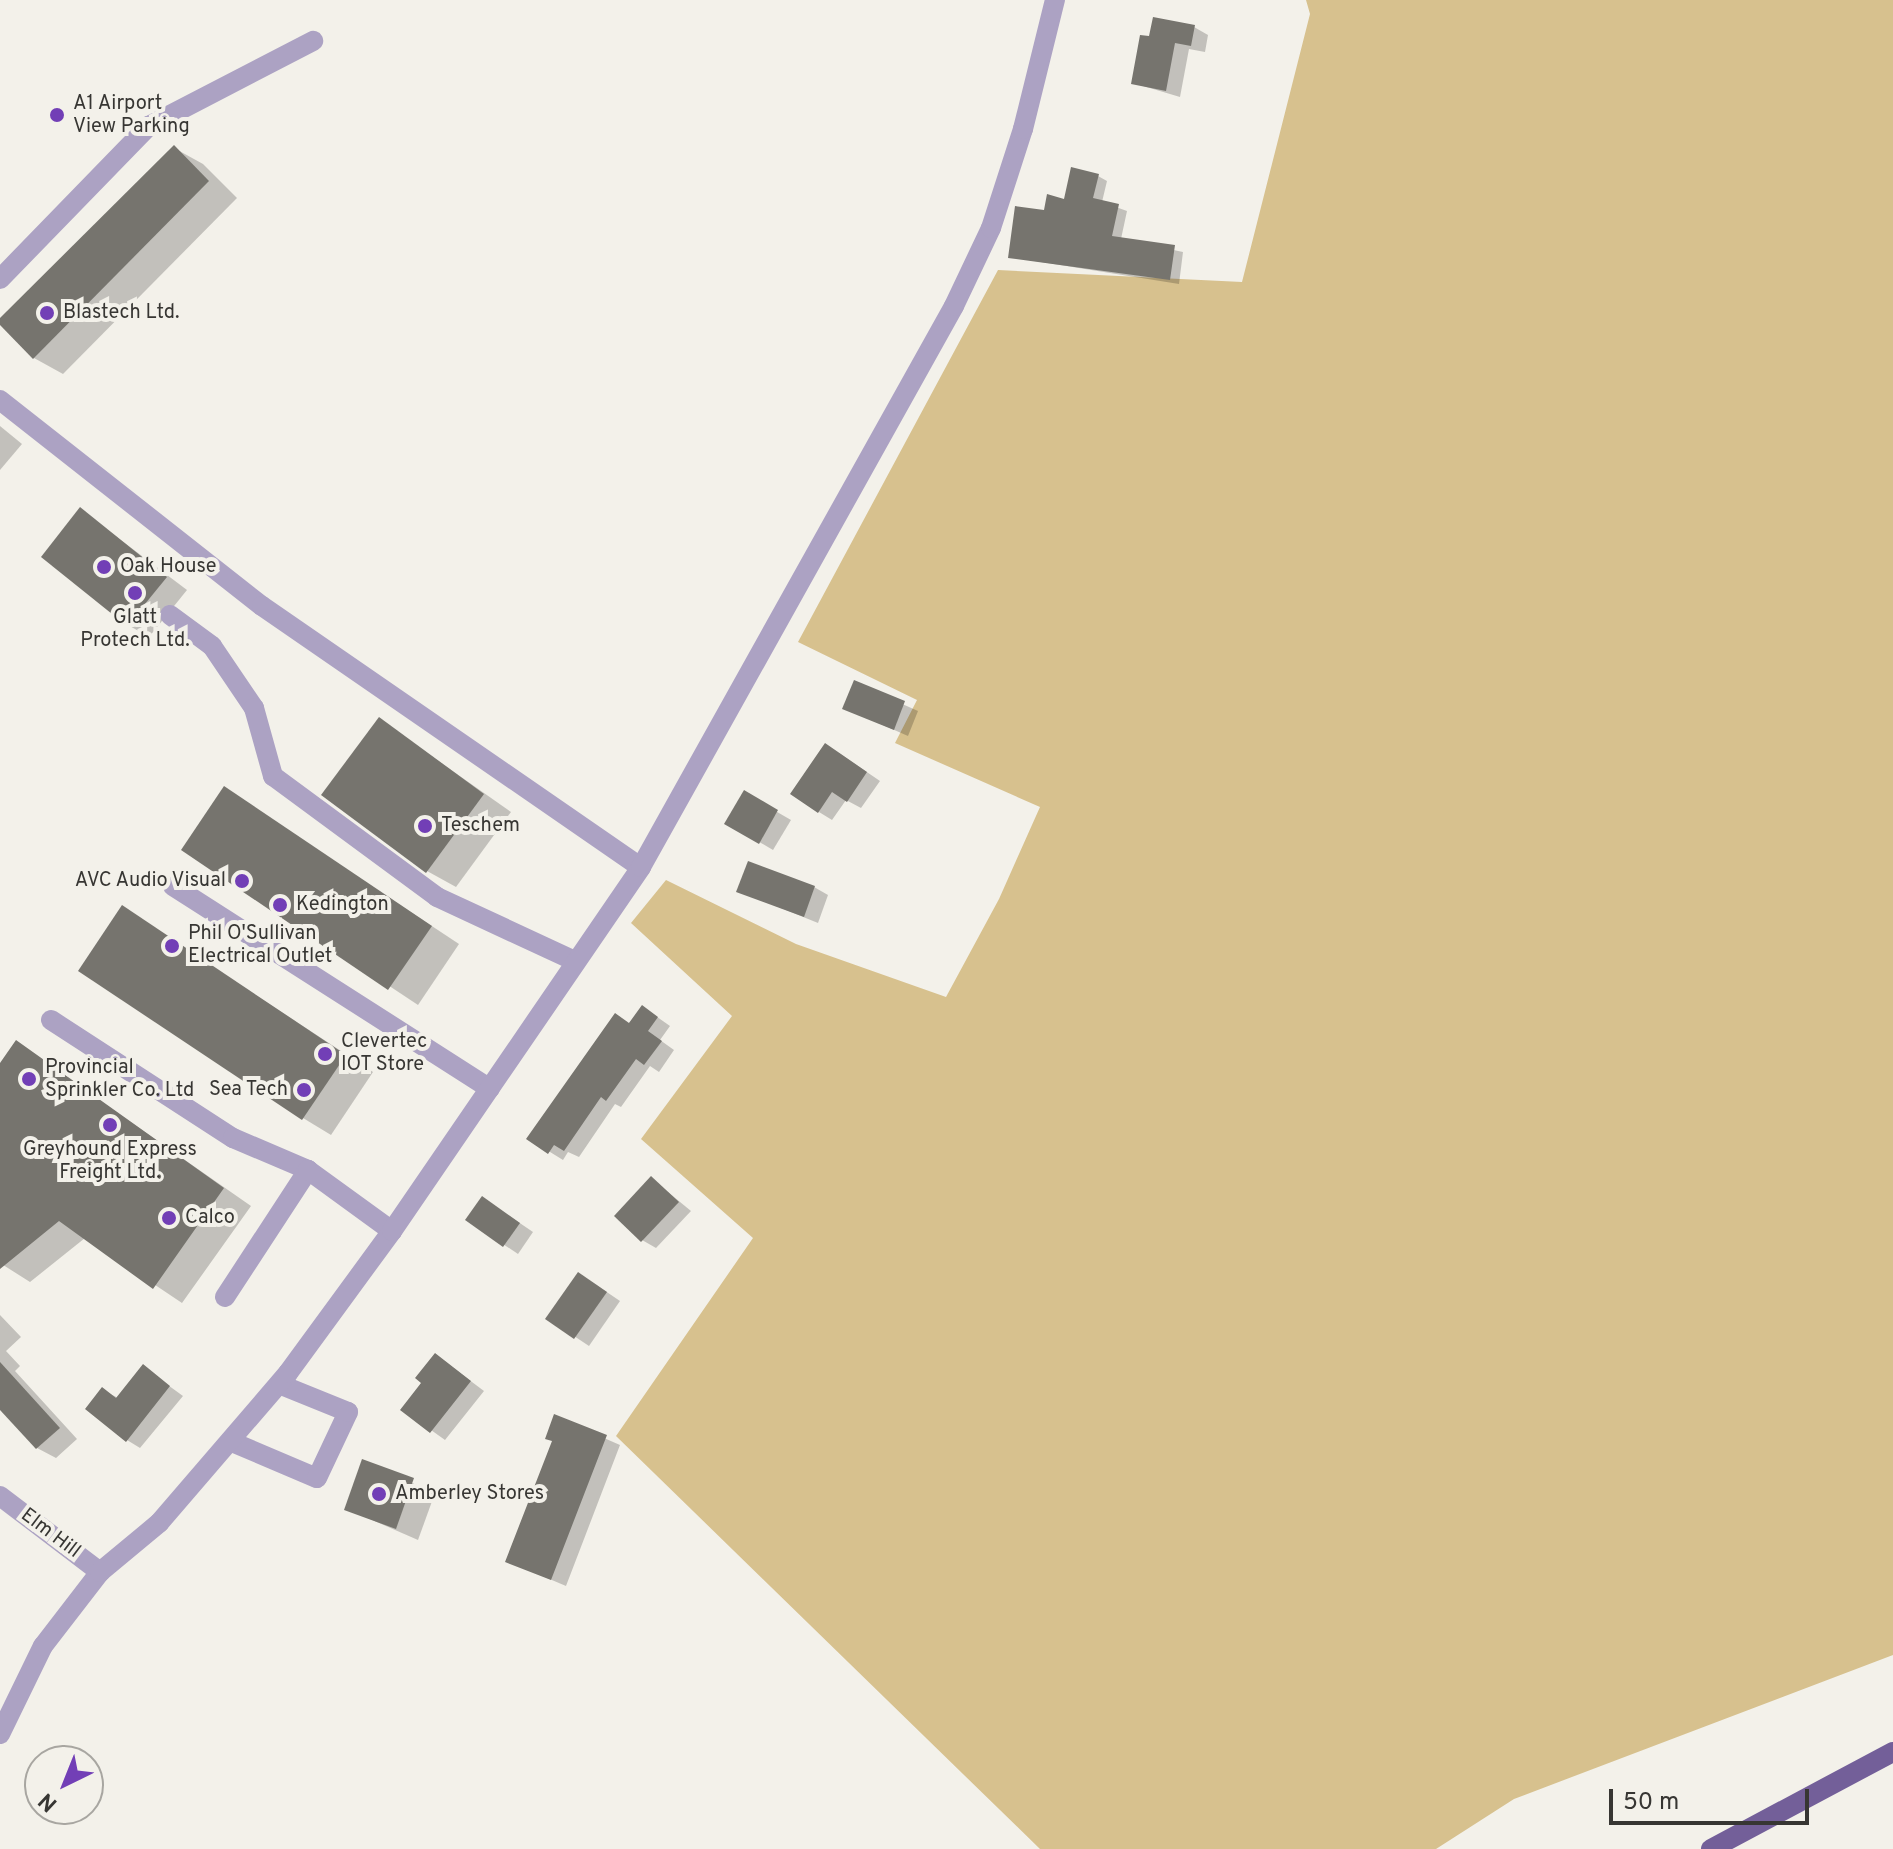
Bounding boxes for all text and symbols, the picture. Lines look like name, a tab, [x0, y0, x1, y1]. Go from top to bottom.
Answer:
place label: A1 Airport View Parking	[73, 92, 190, 139]
marker: A1 Airport View Parking	[48, 106, 66, 124]
place label: Blastech Ltd.	[63, 301, 180, 325]
marker: Blastech Ltd.	[38, 304, 56, 322]
place label: Oak House	[120, 555, 216, 579]
marker: Oak House	[95, 558, 113, 576]
marker: Glatt Protech Ltd.	[126, 584, 144, 602]
place label: Glatt Protech Ltd.	[80, 606, 190, 653]
place label: Teschem	[441, 814, 520, 838]
marker: Teschem	[416, 817, 434, 835]
place label: AVC Audio Visual	[73, 869, 226, 893]
marker: AVC Audio Visual	[233, 872, 251, 890]
place label: Kedington	[296, 893, 389, 917]
marker: Kedington	[271, 896, 289, 914]
place label: Phil O'Sullivan Electrical Outlet	[188, 922, 332, 969]
marker: Phil O'Sullivan Electrical Outlet	[163, 937, 181, 955]
place label: Clevertec IOT Store	[341, 1030, 427, 1077]
marker: Clevertec IOT Store	[316, 1045, 334, 1063]
place label: Provincial Sprinkler Co. Ltd	[45, 1056, 194, 1103]
marker: Provincial Sprinkler Co. Ltd	[20, 1070, 38, 1088]
place label: Sea Tech	[208, 1078, 288, 1102]
marker: Sea Tech	[295, 1081, 313, 1099]
marker: Greyhound Express Freight Ltd.	[101, 1116, 119, 1134]
place label: Greyhound Express Freight Ltd.	[23, 1138, 197, 1185]
place label: Calco	[185, 1206, 235, 1230]
marker: Calco	[160, 1209, 178, 1227]
place label: Amberley Stores	[395, 1482, 544, 1506]
marker: Amberley Stores	[370, 1485, 388, 1503]
street label: Elm Hill	[15, 1504, 85, 1564]
north arrow	[24, 1745, 104, 1825]
scale bar	[1613, 1773, 1813, 1823]
text: N	[34, 1786, 64, 1817]
text: 50 m	[1623, 1788, 1679, 1818]

